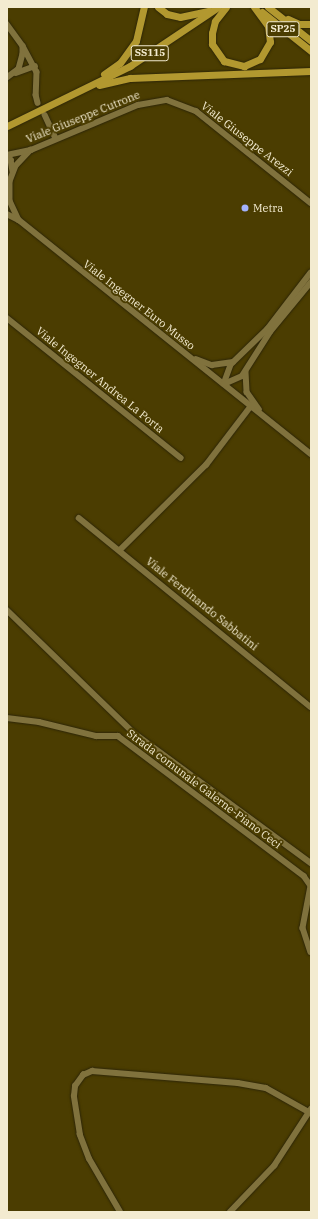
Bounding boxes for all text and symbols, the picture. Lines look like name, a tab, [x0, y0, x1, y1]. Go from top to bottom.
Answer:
road number: SP25	[266, 21, 300, 37]
road number: SS115	[130, 45, 170, 61]
street label: Viale Giuseppe Cutrone	[24, 88, 142, 146]
street label: Viale Giuseppe Arezzi	[199, 99, 295, 179]
place label: Metra	[253, 201, 283, 215]
marker: Metra	[240, 203, 250, 213]
street label: Viale Ingegner Euro Musso	[81, 257, 197, 353]
street label: Viale Ingegner Andrea La Porta	[33, 324, 167, 436]
street label: Viale Ferdinando Sabbatini	[143, 555, 261, 653]
street label: Strada comunale Galerne-Piano Ceci	[124, 727, 284, 851]

